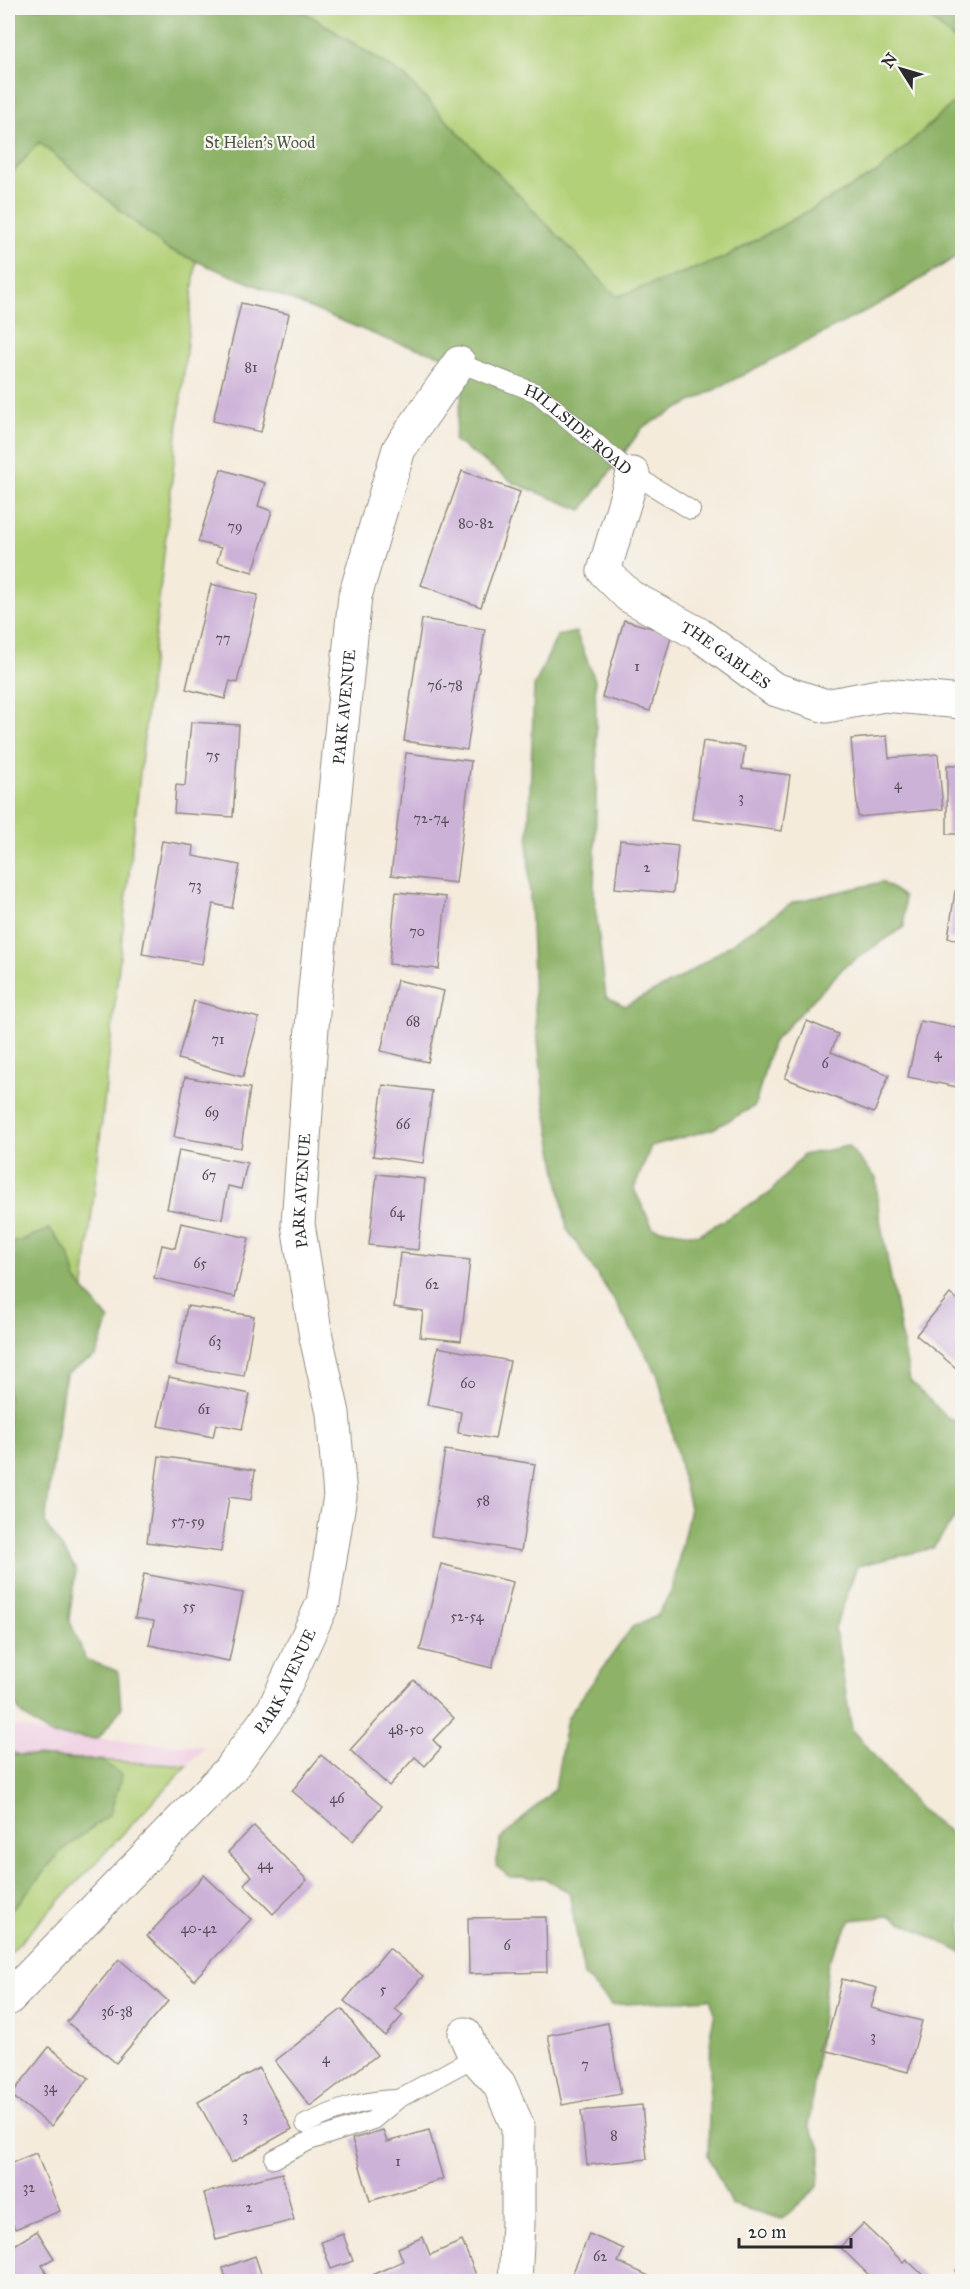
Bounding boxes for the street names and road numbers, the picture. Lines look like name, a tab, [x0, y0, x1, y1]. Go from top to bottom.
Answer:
street label: HILLSIDE ROAD	[522, 380, 636, 479]
street label: THE GABLES	[678, 617, 774, 693]
street label: PARK AVENUE	[328, 649, 359, 765]
street label: PARK AVENUE	[288, 1133, 314, 1250]
street label: PARK AVENUE	[250, 1626, 319, 1737]

